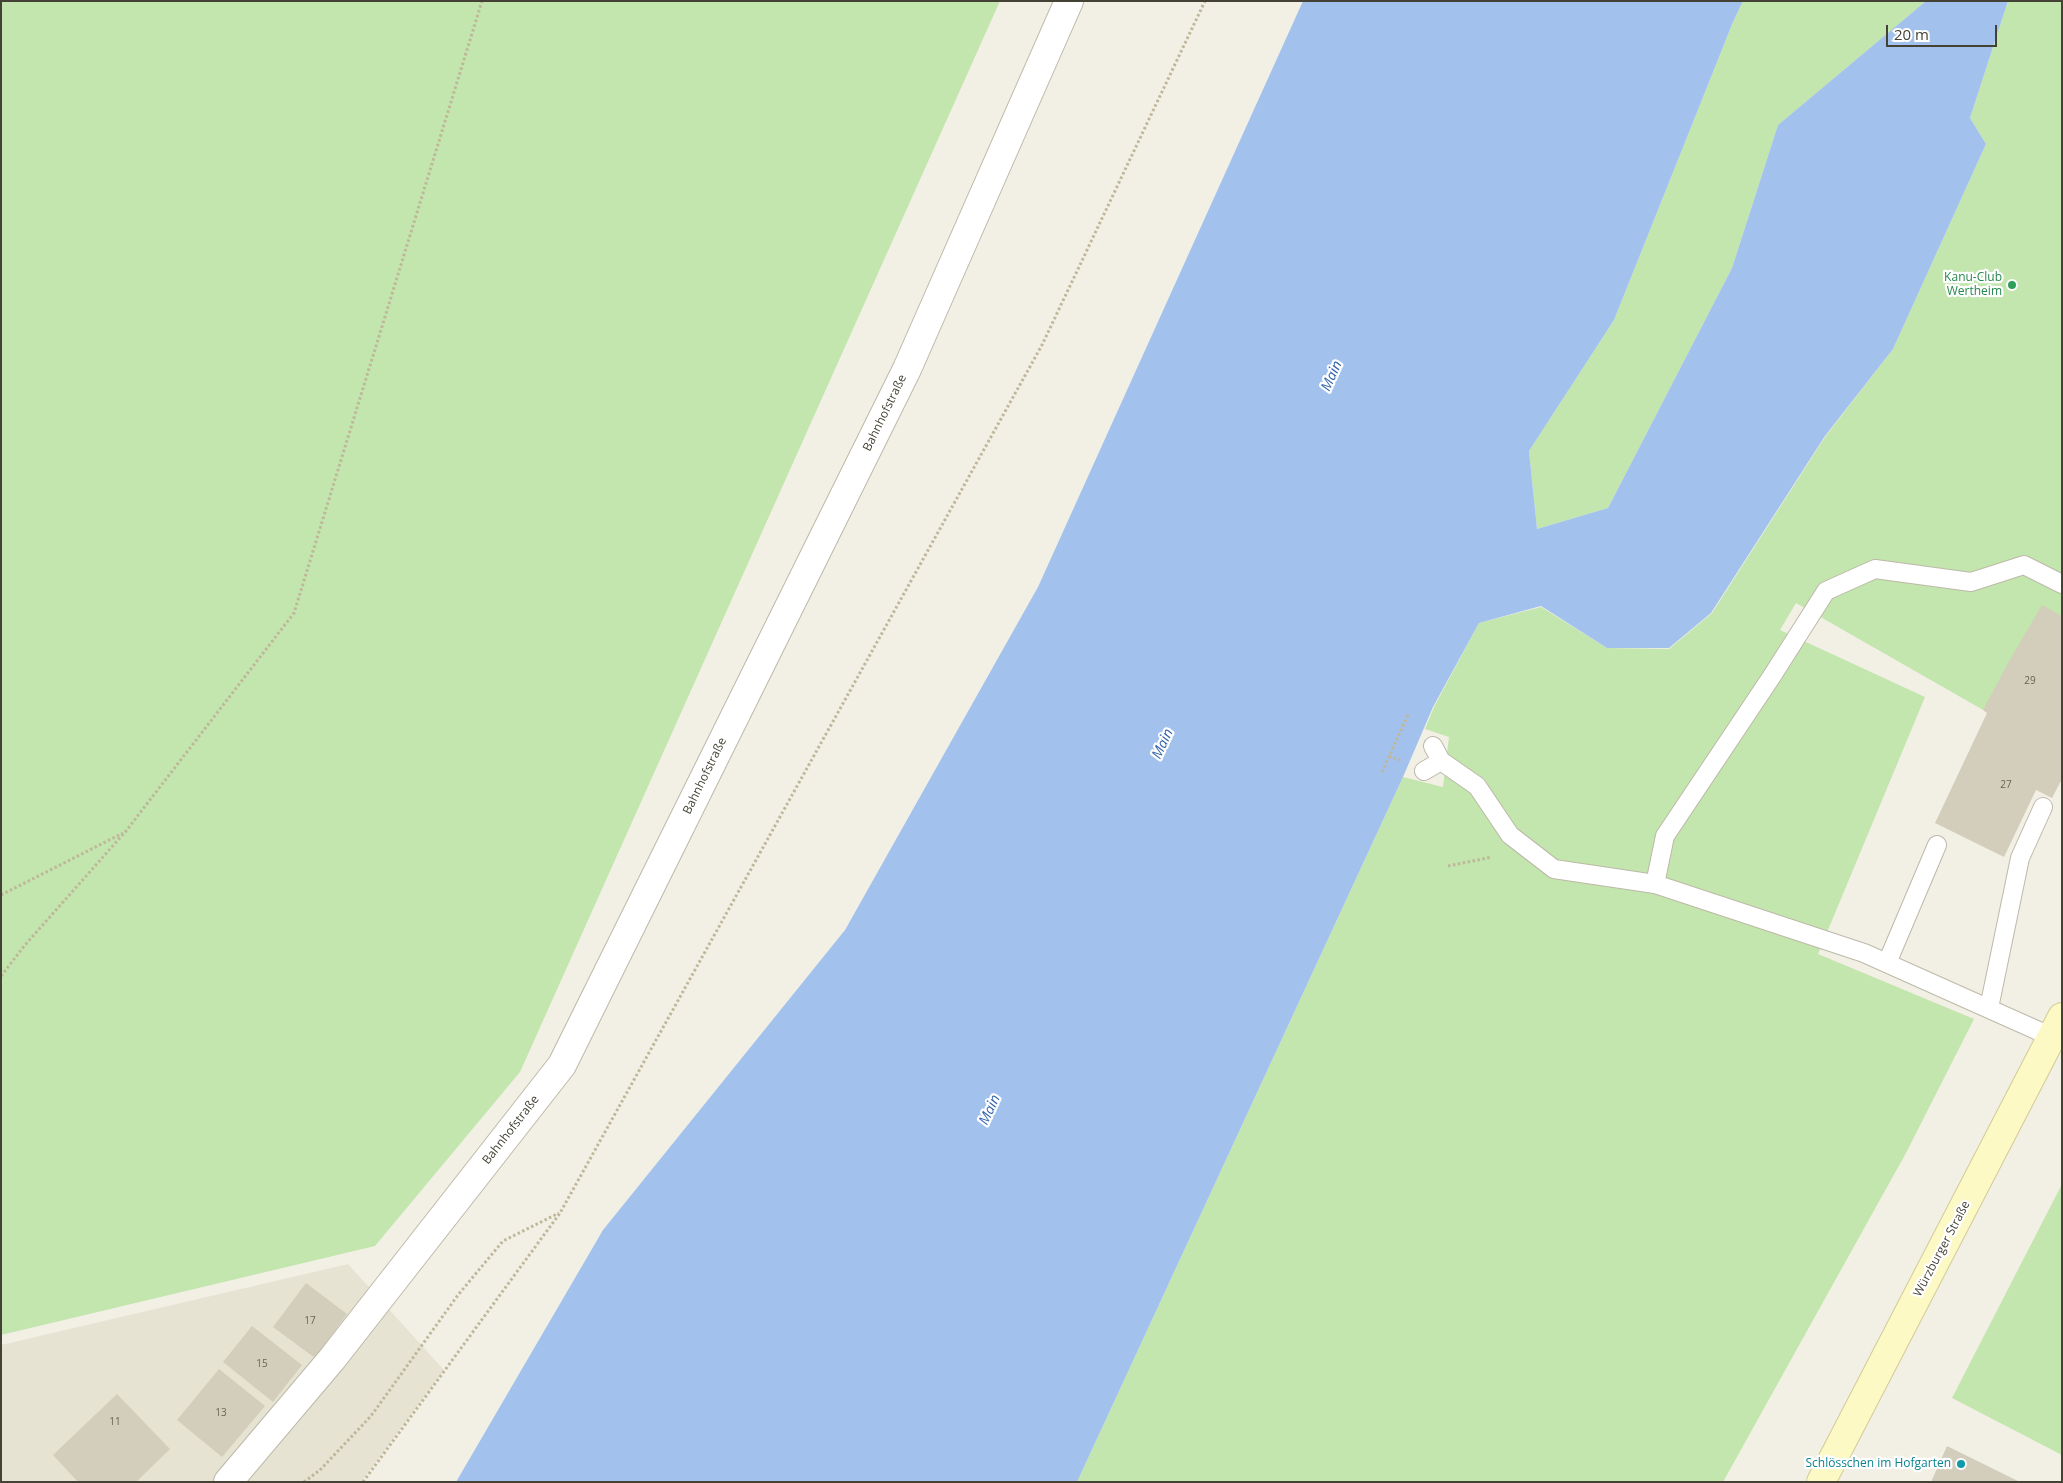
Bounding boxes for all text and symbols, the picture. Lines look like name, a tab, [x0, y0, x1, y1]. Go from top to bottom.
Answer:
scale bar	[1888, 15, 1999, 47]
text: 20 m	[1894, 24, 1929, 44]
place label: Kanu-Club Wertheim	[1944, 271, 2002, 299]
marker: Kanu-Club Wertheim	[2006, 279, 2018, 291]
water label: Main	[1318, 358, 1346, 394]
street label: Bahnhofstraße	[860, 372, 910, 454]
house number: 29	[2024, 675, 2036, 687]
water label: Main	[1149, 726, 1177, 762]
street label: Bahnhofstraße	[680, 735, 730, 817]
house number: 27	[2000, 779, 2012, 791]
water label: Main	[976, 1092, 1004, 1128]
street label: Bahnhofstraße	[480, 1093, 542, 1167]
street label: Würzburger Straße	[1911, 1199, 1973, 1299]
house number: 17	[304, 1315, 316, 1327]
house number: 15	[256, 1358, 268, 1370]
house number: 13	[215, 1407, 227, 1419]
house number: 11	[109, 1416, 121, 1428]
place label: Schlösschen im Hofgarten	[1805, 1457, 1951, 1471]
marker: Schlösschen im Hofgarten	[1955, 1458, 1967, 1470]

